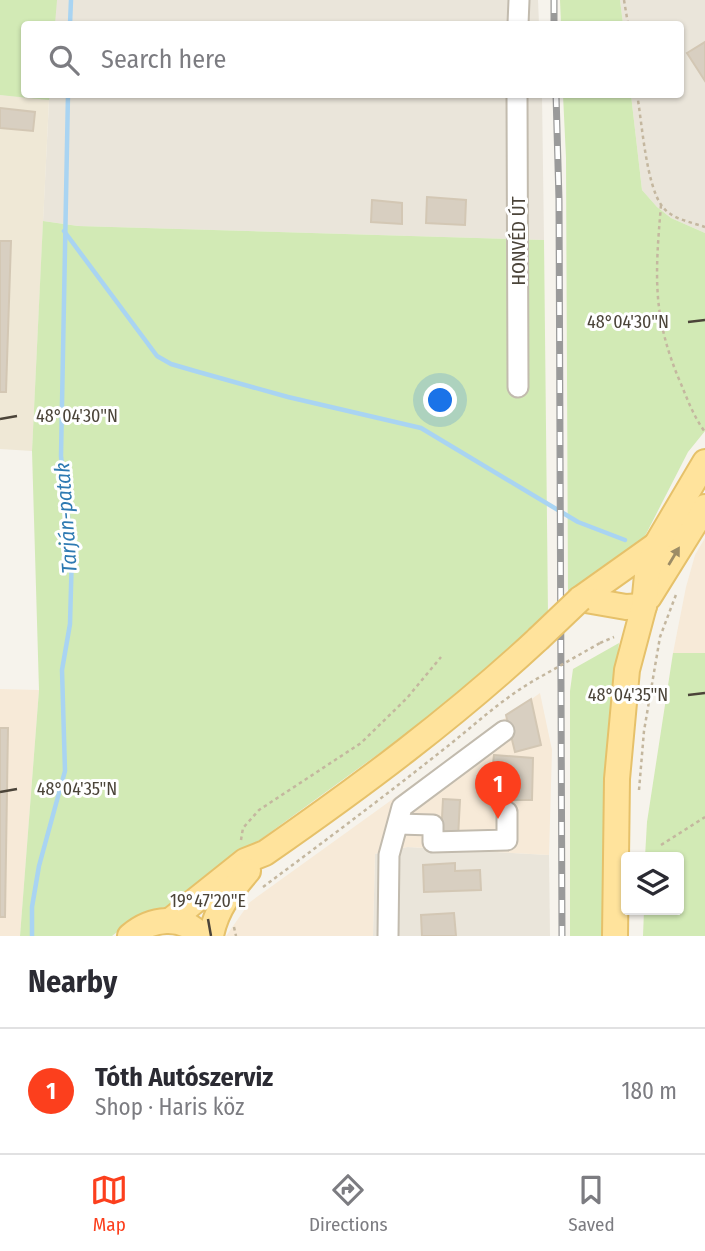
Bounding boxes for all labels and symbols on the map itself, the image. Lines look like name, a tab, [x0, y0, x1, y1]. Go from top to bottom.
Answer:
street label: HONVÉD ÚT	[507, 196, 530, 286]
text: 48°04'30"N	[587, 311, 669, 333]
your location	[423, 383, 457, 417]
text: 48°04'30"N	[36, 405, 118, 427]
water label: Tarján-patak	[49, 462, 83, 574]
one-way arrow	[668, 547, 680, 566]
text: 48°04'35"N	[588, 684, 668, 706]
pin: 1	[475, 761, 521, 819]
text: 48°04'35"N	[37, 778, 117, 800]
text: 19°47'20"E	[170, 890, 246, 912]

